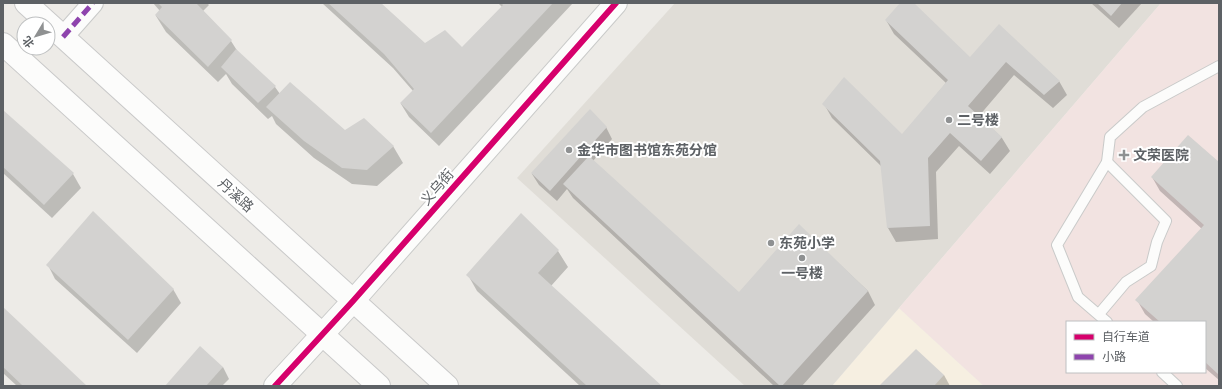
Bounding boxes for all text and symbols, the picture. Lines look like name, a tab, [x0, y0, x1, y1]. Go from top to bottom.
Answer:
north arrow	[16, 16, 56, 56]
text: 北	[19, 34, 37, 51]
place label: 二号楼	[957, 111, 999, 129]
marker: 二号楼	[944, 115, 954, 125]
place label: 金华市图书馆东苑分馆	[577, 141, 717, 159]
marker: 金华市图书馆东苑分馆	[564, 145, 574, 155]
place label: 文荣医院	[1133, 146, 1189, 164]
marker: 文荣医院	[1118, 149, 1130, 161]
street label: 义乌街	[416, 165, 458, 209]
street label: 丹溪路	[214, 174, 258, 216]
place label: 东苑小学	[779, 234, 835, 252]
marker: 东苑小学	[766, 238, 776, 248]
marker: 一号楼	[797, 253, 807, 263]
place label: 一号楼	[781, 264, 823, 282]
legend	[1066, 321, 1206, 373]
text: 自行车道	[1102, 329, 1150, 344]
text: 小路	[1102, 349, 1126, 364]

